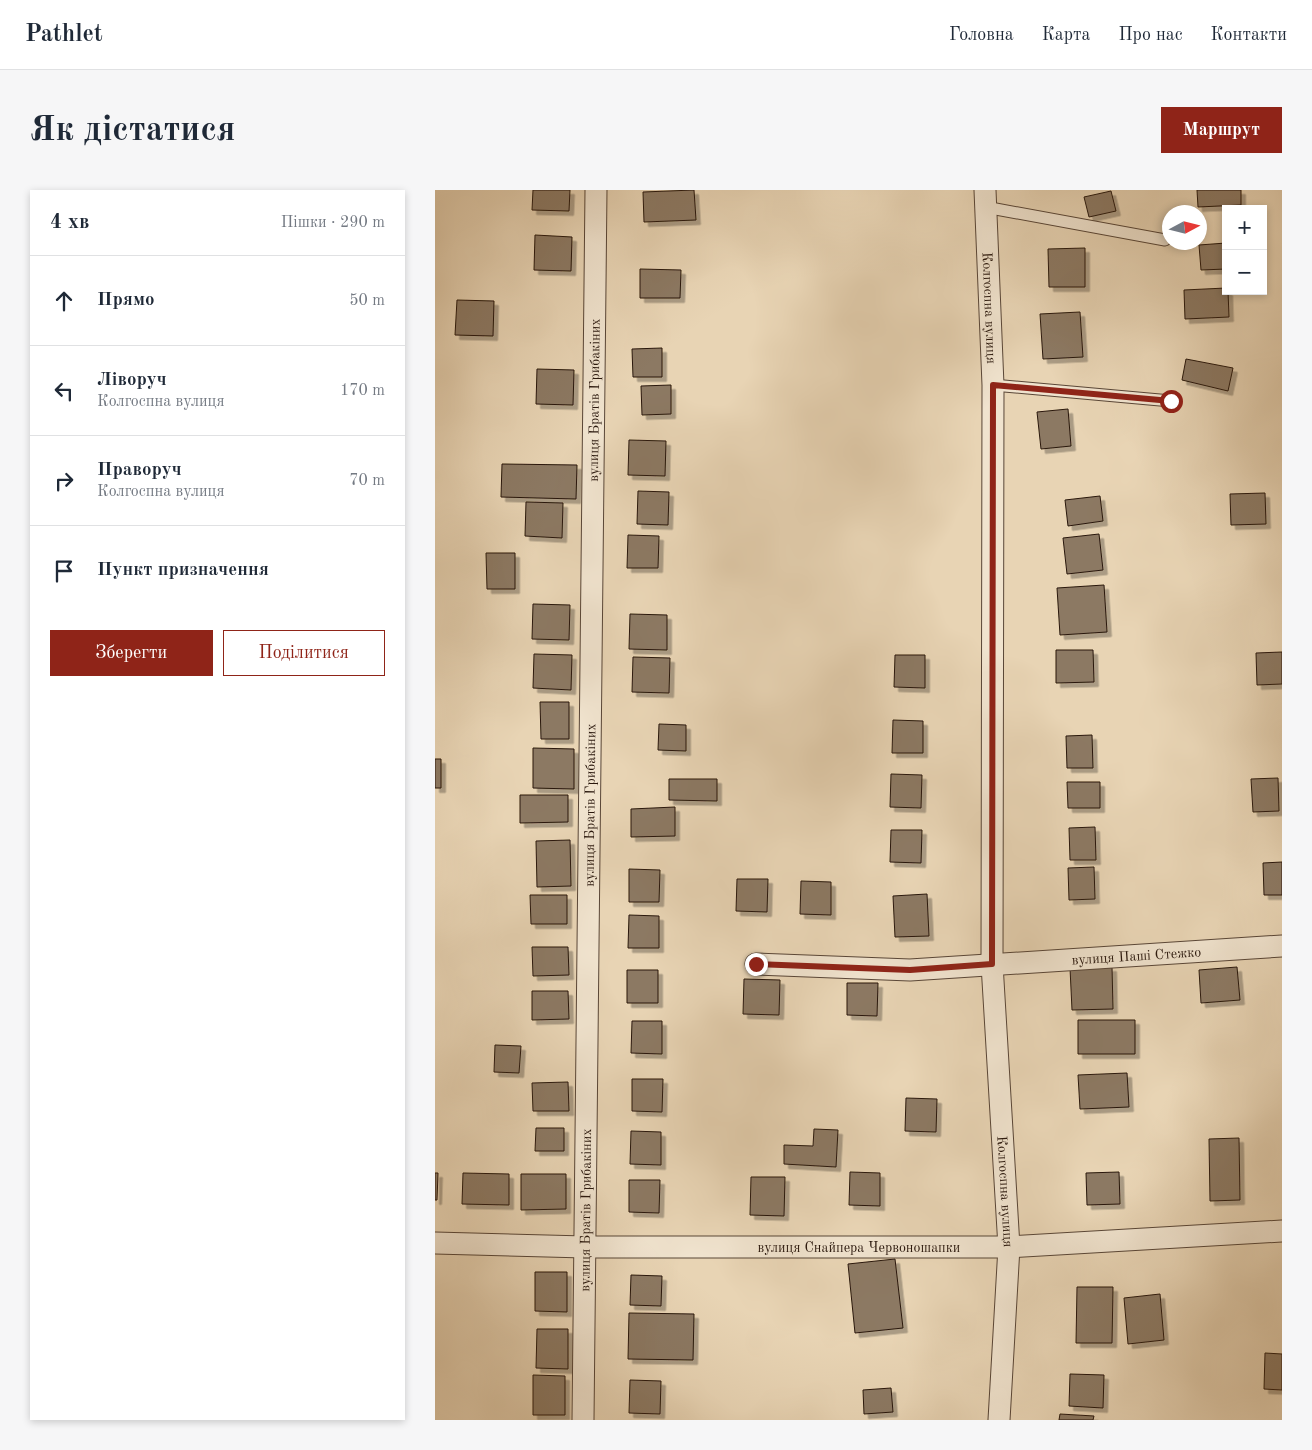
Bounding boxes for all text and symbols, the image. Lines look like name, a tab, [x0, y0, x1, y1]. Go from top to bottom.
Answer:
text: Pathlet	[25, 23, 103, 47]
text: Головна	[949, 26, 1014, 44]
text: Карта	[1042, 26, 1090, 44]
text: Про нас	[1118, 26, 1183, 44]
text: Контакти	[1211, 26, 1287, 44]
button: Маршрут	[1161, 107, 1282, 153]
text: Як дістатися	[30, 113, 235, 148]
north arrow	[1162, 205, 1207, 250]
map controls	[1222, 205, 1267, 295]
button: +	[1222, 205, 1267, 250]
text: 4 хв	[50, 212, 89, 233]
text: Пішки · 290 m	[281, 215, 385, 231]
button: −	[1222, 250, 1267, 295]
street label: Колгоспна вулиця	[980, 252, 998, 364]
icon: ahead	[50, 287, 78, 315]
text: Прямо	[97, 291, 155, 310]
text: 50 m	[349, 293, 385, 309]
street label: вулиця Братів Грибакіних	[587, 318, 603, 482]
text: Ліворуч	[97, 371, 167, 390]
icon: left	[50, 377, 78, 405]
text: 170 m	[340, 383, 385, 399]
route start	[1160, 390, 1183, 413]
text: Колгоспна вулиця	[97, 394, 225, 410]
text: Праворуч	[97, 461, 182, 480]
icon: right	[50, 467, 78, 495]
text: 70 m	[349, 473, 385, 489]
text: Колгоспна вулиця	[97, 484, 225, 500]
icon: arrive	[50, 557, 78, 585]
text: Пункт призначення	[97, 561, 269, 580]
button: Зберегти	[50, 630, 213, 676]
button: Поділитися	[223, 630, 385, 676]
street label: вулиця Братів Грибакіних	[583, 723, 598, 887]
street label: вулиця Паші Стежко	[1071, 945, 1202, 968]
route end	[745, 953, 768, 976]
street label: вулиця Братів Грибакіних	[578, 1128, 594, 1292]
street label: Колгоспна вулиця	[994, 1135, 1015, 1248]
street label: вулиця Снайпера Червоношапки	[758, 1241, 960, 1255]

